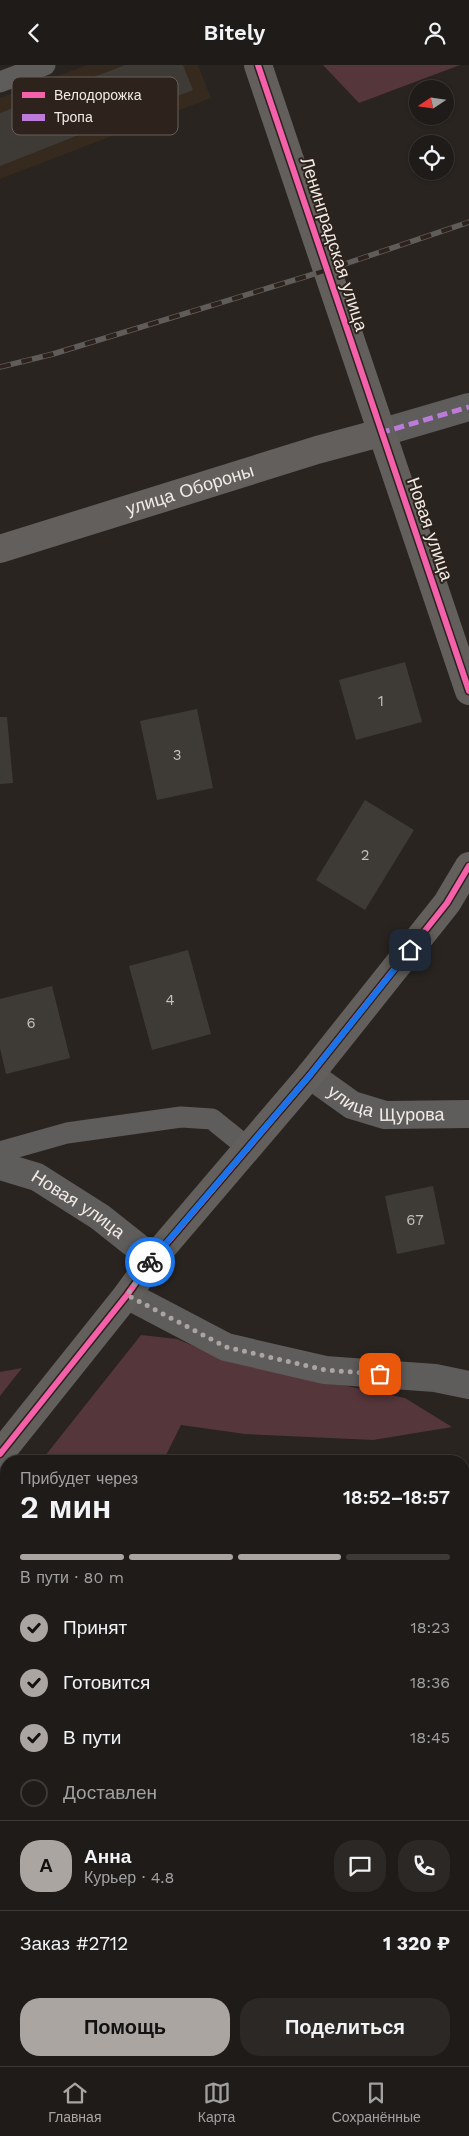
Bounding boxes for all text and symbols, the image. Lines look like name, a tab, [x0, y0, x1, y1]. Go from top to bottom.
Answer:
icon: back	[20, 19, 48, 47]
icon: person	[421, 19, 449, 47]
text: Bitely	[204, 20, 265, 45]
legend	[12, 77, 178, 135]
north arrow	[409, 80, 454, 125]
map controls	[409, 80, 454, 180]
text: Велодорожка	[54, 87, 142, 103]
text: Тропа	[54, 109, 93, 125]
button: locate	[409, 135, 454, 180]
street label: Ленинградская улица	[296, 154, 373, 334]
street label: улица Обороны	[123, 459, 256, 519]
street label: Новая улица	[403, 474, 458, 584]
house number: 1	[378, 692, 384, 710]
house number: 3	[173, 746, 181, 764]
house number: 2	[361, 846, 369, 864]
pin	[389, 929, 431, 971]
icon: home	[396, 936, 424, 964]
house number: 4	[165, 991, 175, 1009]
house number: 6	[26, 1014, 36, 1032]
street label: улица Щурова	[324, 1080, 446, 1125]
street label: Новая улица	[28, 1165, 130, 1243]
house number: 67	[406, 1211, 424, 1229]
courier	[125, 1237, 175, 1287]
icon: bike	[136, 1248, 164, 1276]
pin	[359, 1353, 401, 1395]
icon: bag	[366, 1360, 394, 1388]
text: Прибудет через	[20, 1469, 138, 1488]
text: 18:52–18:57	[343, 1486, 450, 1509]
text: 2 мин	[20, 1488, 111, 1526]
text: В пути · 80 m	[20, 1568, 124, 1587]
icon: check	[20, 1614, 48, 1642]
text: Принят	[63, 1616, 127, 1639]
text: 18:23	[411, 1618, 450, 1637]
icon: check	[20, 1669, 48, 1697]
text: Готовится	[63, 1671, 150, 1694]
text: 18:36	[410, 1673, 450, 1692]
icon: check	[20, 1724, 48, 1752]
text: В пути	[63, 1726, 121, 1749]
text: 18:45	[410, 1728, 450, 1747]
text: Доставлен	[63, 1781, 157, 1804]
button: chat	[334, 1840, 386, 1892]
button: phone	[398, 1840, 450, 1892]
text: Анна	[84, 1845, 131, 1868]
text: А	[39, 1854, 53, 1877]
text: Курьер · 4.8	[84, 1868, 174, 1887]
text: Заказ #2712	[20, 1932, 128, 1955]
text: 1 320 ₽	[383, 1932, 450, 1955]
button: Помощь	[20, 1998, 230, 2056]
button: Поделиться	[240, 1998, 450, 2056]
tab: Главная	[48, 2079, 101, 2125]
tab: Карта	[198, 2079, 235, 2125]
tab: Сохранённые	[332, 2079, 421, 2125]

